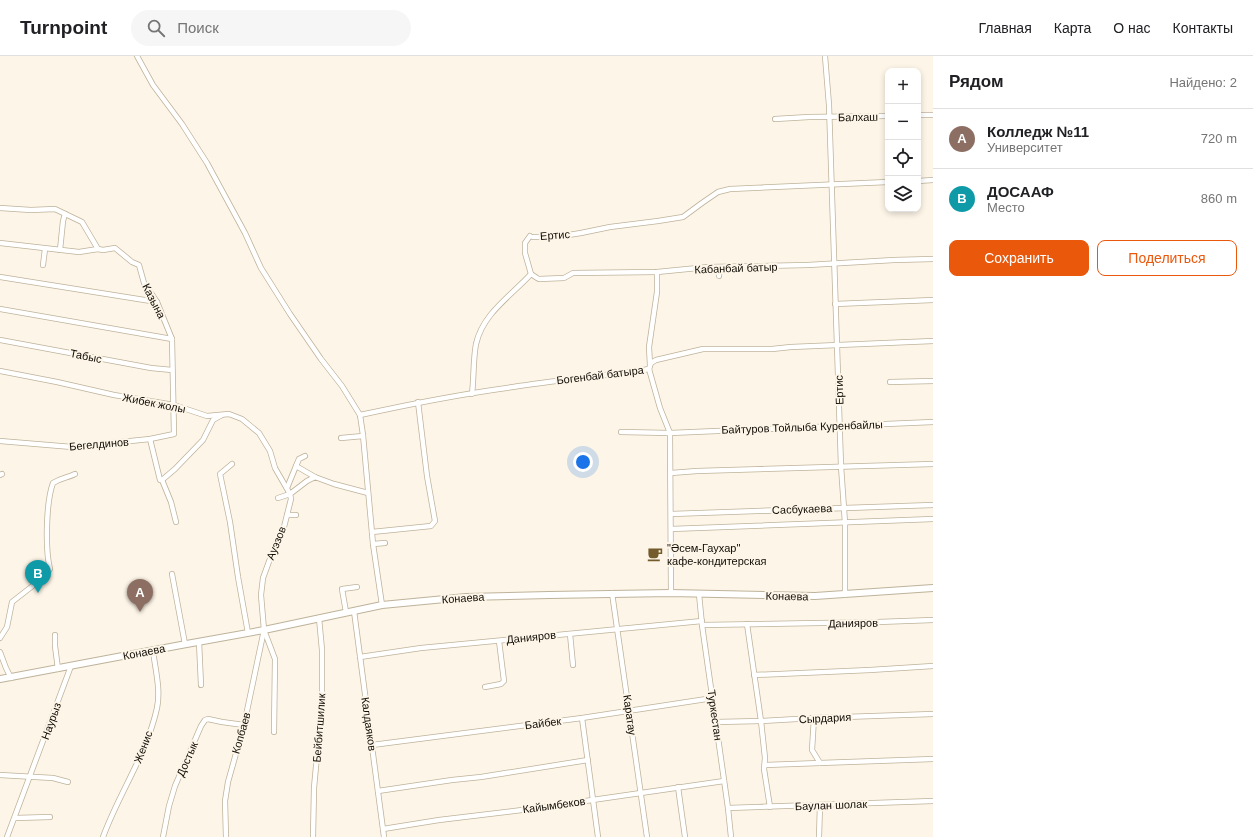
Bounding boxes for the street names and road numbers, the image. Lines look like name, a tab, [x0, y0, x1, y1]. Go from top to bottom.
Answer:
street label: Балхаш	[838, 111, 878, 123]
street label: Ертис	[540, 228, 571, 242]
street label: Кабанбай батыр	[694, 261, 778, 275]
street label: Казына	[140, 282, 168, 321]
street label: Табыс	[69, 347, 103, 365]
street label: Богенбай батыра	[556, 364, 645, 386]
street label: Ертис	[832, 374, 846, 405]
street label: Жибек жолы	[121, 391, 187, 415]
street label: Байтуров Тойлыба Куренбайлы	[721, 418, 883, 436]
street label: Бегелдинов	[69, 435, 129, 453]
street label: Сасбукаева	[772, 502, 833, 516]
street label: Ауэзов	[264, 524, 288, 561]
street label: Конаева	[441, 590, 486, 605]
street label: Конаева	[766, 590, 809, 602]
street label: Данияров	[828, 617, 878, 629]
street label: Данияров	[506, 628, 557, 646]
street label: Конаева	[122, 642, 167, 662]
street label: Туркестан	[705, 689, 725, 741]
street label: Бейбитшилик	[311, 693, 327, 763]
street label: Каратау	[621, 694, 639, 737]
street label: Калдаяков	[359, 696, 379, 752]
street label: Наурыз	[39, 701, 63, 741]
street label: Копбаев	[229, 711, 253, 755]
street label: Сырдария	[798, 711, 852, 725]
street label: Байбек	[524, 715, 562, 731]
street label: Женис	[131, 729, 155, 765]
street label: Достык	[174, 740, 200, 778]
street label: Кайымбеков	[522, 795, 586, 815]
street label: Баулан шолак	[795, 798, 867, 812]

